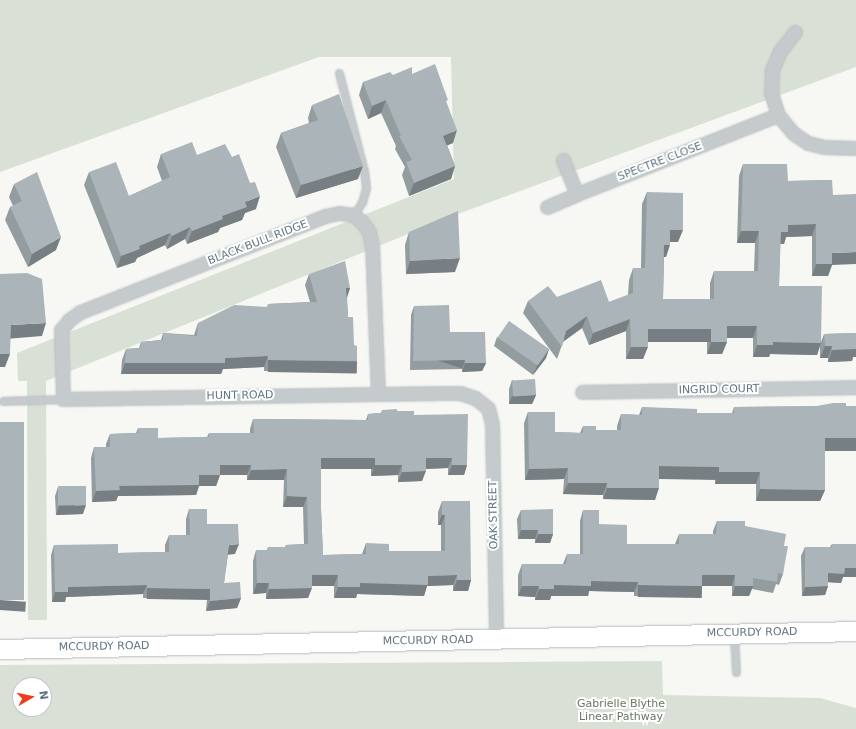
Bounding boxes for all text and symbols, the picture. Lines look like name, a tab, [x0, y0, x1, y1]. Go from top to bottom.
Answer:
street label: SPECTRE CLOSE	[616, 140, 704, 184]
street label: BLACK BULL RIDGE	[206, 218, 310, 268]
street label: INGRID COURT	[678, 383, 760, 397]
street label: HUNT ROAD	[206, 389, 274, 403]
street label: OAK STREET	[487, 481, 501, 549]
street label: MCCURDY ROAD	[707, 626, 797, 640]
street label: MCCURDY ROAD	[383, 634, 473, 648]
street label: MCCURDY ROAD	[59, 640, 149, 654]
north arrow	[12, 677, 52, 717]
text: N	[36, 690, 50, 701]
park label: Gabrielle Blythe Linear Pathway	[577, 698, 665, 724]

